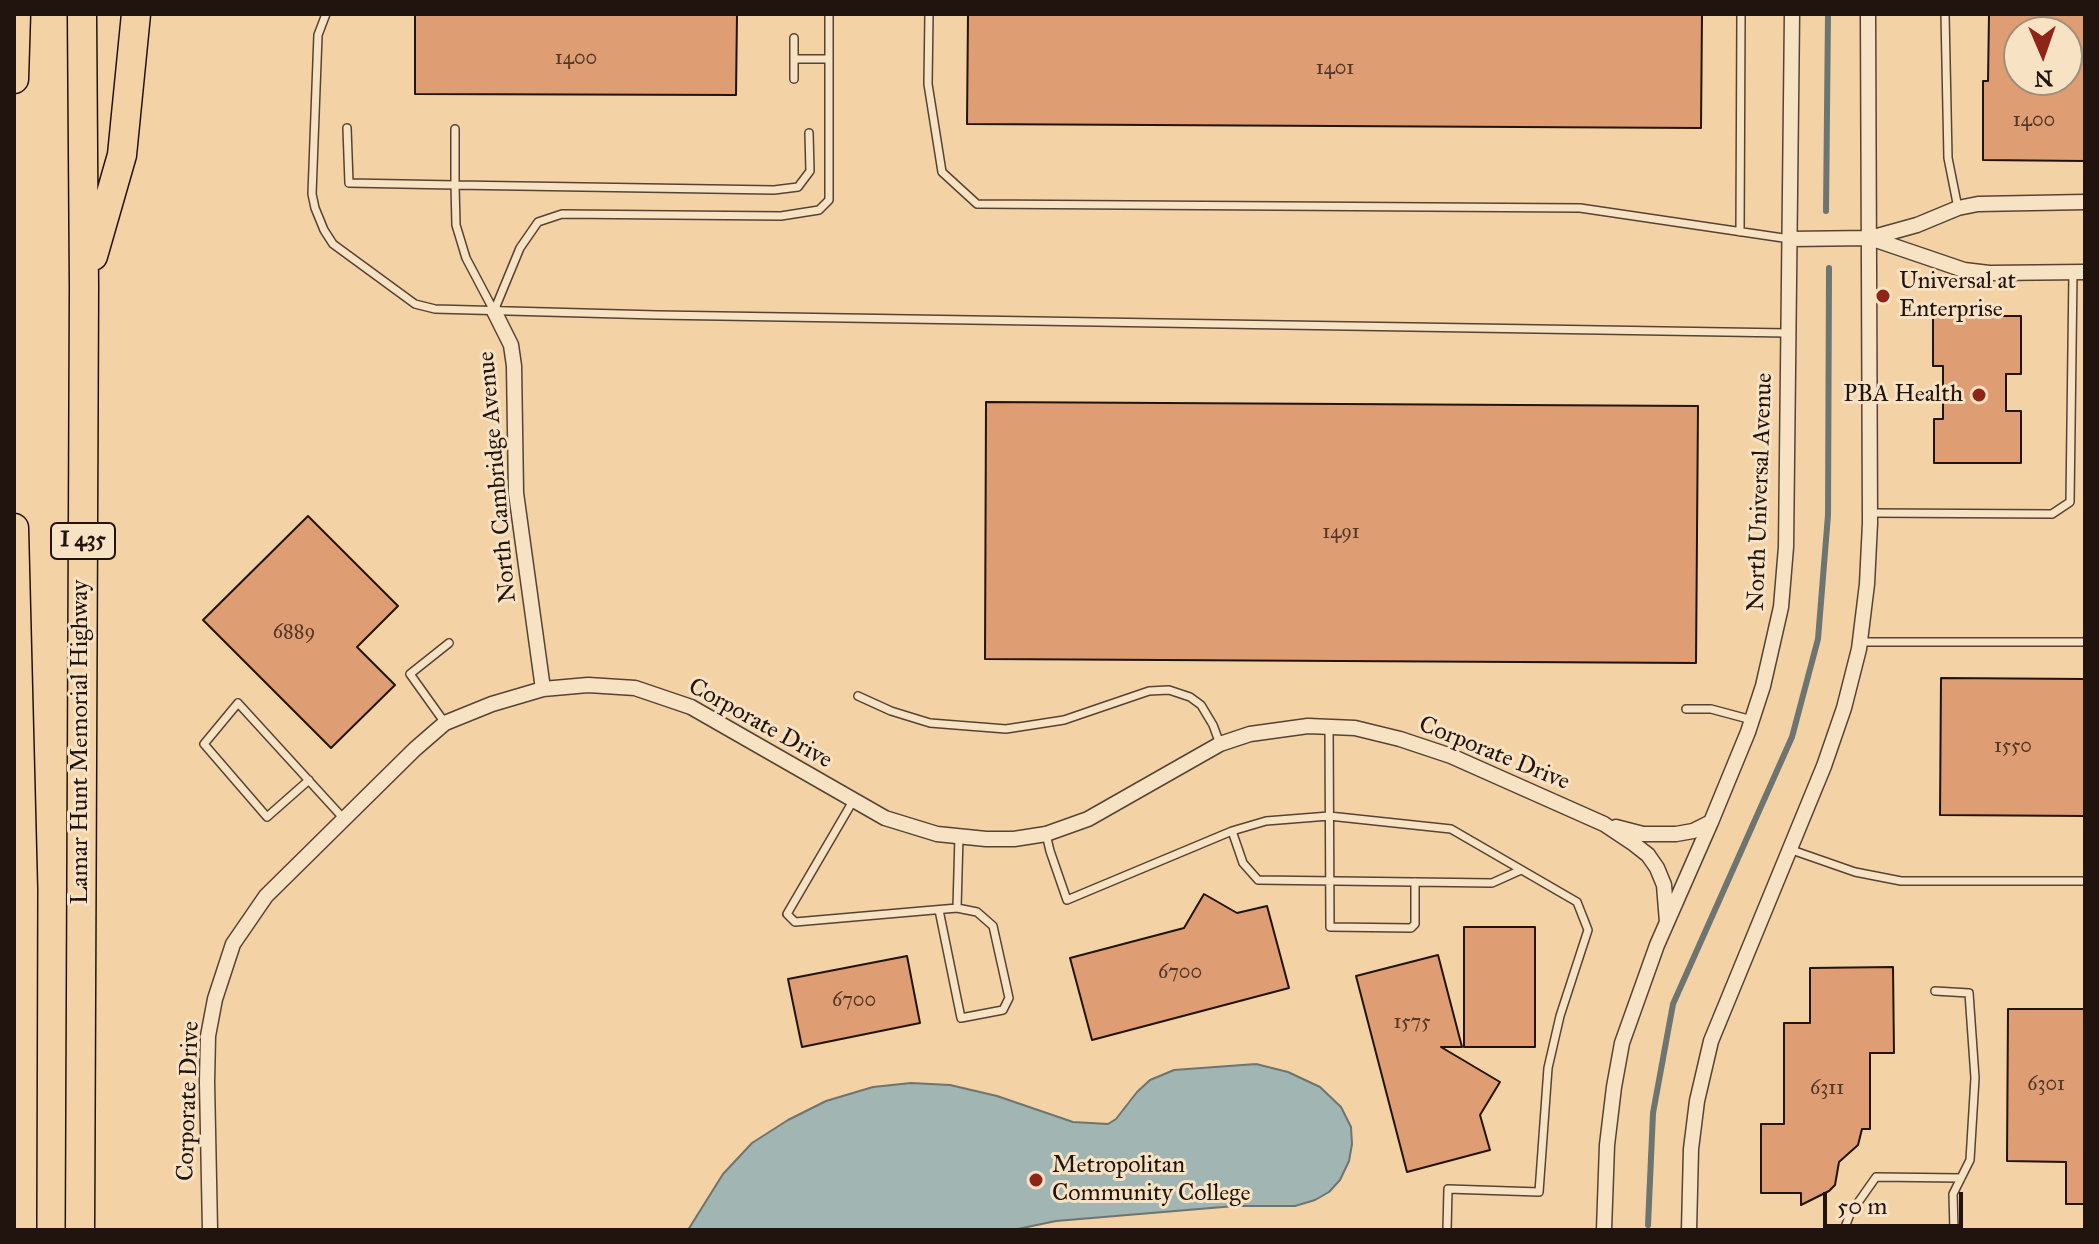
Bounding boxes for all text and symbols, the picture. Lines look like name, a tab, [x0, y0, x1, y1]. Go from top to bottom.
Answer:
north arrow	[2003, 16, 2083, 96]
house number: 1400	[555, 47, 597, 71]
house number: 1401	[1316, 57, 1354, 81]
text: N	[2034, 65, 2054, 92]
house number: 1400	[2013, 109, 2055, 133]
place label: Universal at Enterprise	[1899, 268, 2016, 324]
marker: Universal at Enterprise	[1874, 287, 1892, 305]
street label: North Cambridge Avenue	[473, 350, 523, 604]
street label: North Universal Avenue	[1742, 372, 1780, 612]
place label: PBA Health	[1843, 381, 1963, 409]
marker: PBA Health	[1970, 386, 1988, 404]
house number: 1491	[1322, 521, 1360, 545]
road number: I 435	[51, 523, 115, 559]
street label: Lamar Hunt Memorial Highway	[67, 580, 95, 904]
house number: 6889	[273, 621, 315, 645]
street label: Corporate Drive	[683, 673, 837, 775]
street label: Corporate Drive	[1414, 711, 1574, 797]
house number: 1550	[1994, 735, 2032, 759]
house number: 6700	[1158, 961, 1202, 985]
house number: 6700	[832, 989, 876, 1013]
house number: 1575	[1393, 1011, 1431, 1035]
street label: Corporate Drive	[172, 1021, 206, 1181]
house number: 6301	[2027, 1073, 2065, 1097]
house number: 6311	[1810, 1077, 1844, 1101]
place label: Metropolitan Community College	[1052, 1152, 1251, 1208]
marker: Metropolitan Community College	[1027, 1171, 1045, 1189]
scale bar	[1827, 1176, 1967, 1226]
text: 50 m	[1837, 1191, 1887, 1221]

